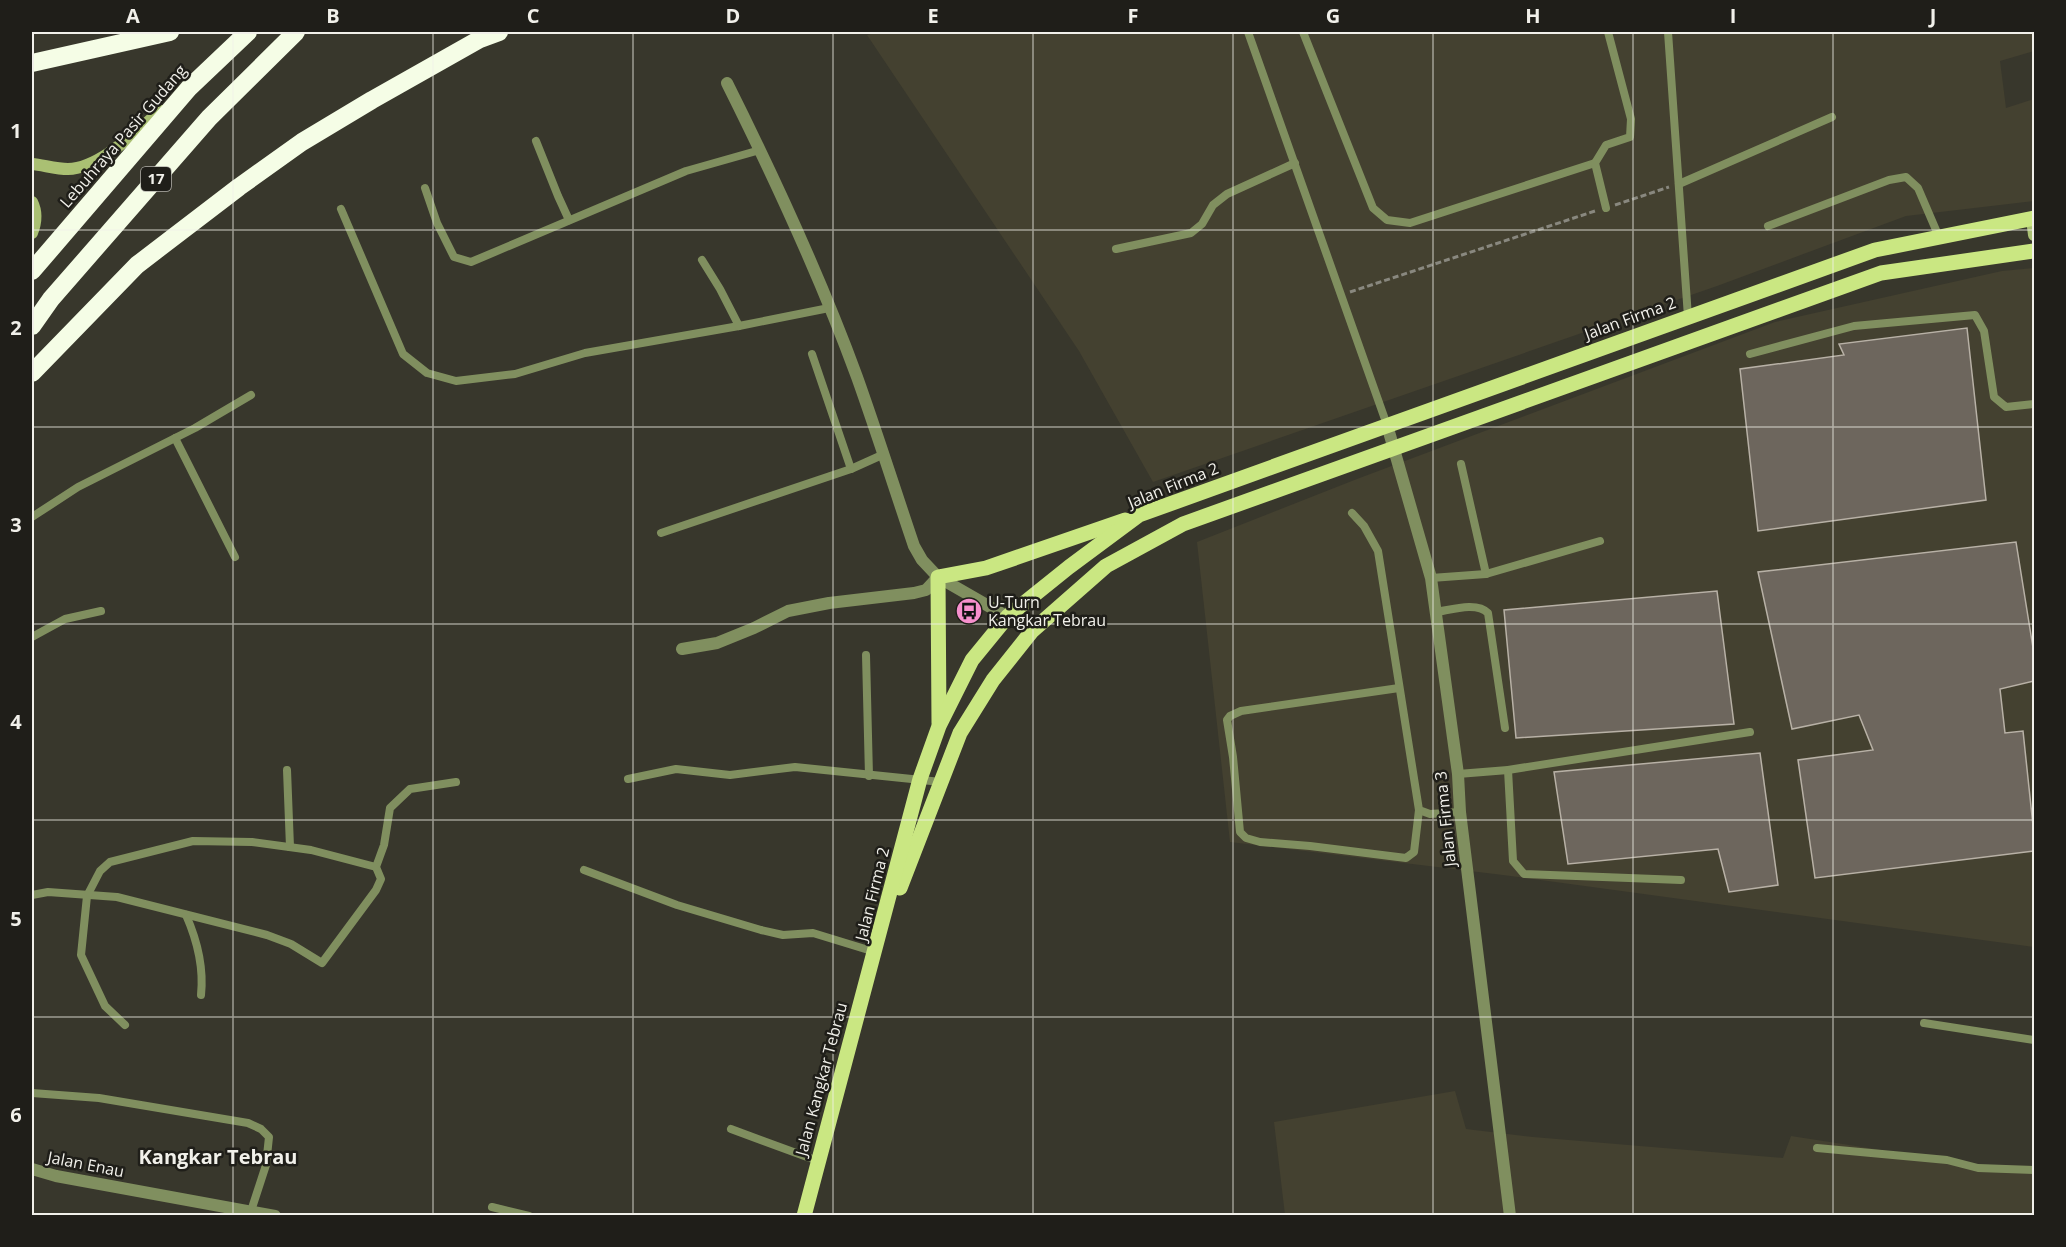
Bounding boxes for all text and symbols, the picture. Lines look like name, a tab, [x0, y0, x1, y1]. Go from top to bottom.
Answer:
text: A	[126, 2, 140, 29]
text: B	[326, 2, 340, 29]
text: C	[527, 2, 540, 29]
text: D	[726, 2, 740, 29]
text: E	[927, 2, 939, 29]
text: F	[1128, 2, 1138, 29]
text: G	[1326, 2, 1340, 29]
text: H	[1525, 2, 1541, 29]
text: I	[1730, 2, 1736, 29]
text: J	[1928, 2, 1936, 29]
street label: Lebuhraya Pasir Gudang	[55, 60, 191, 212]
text: 1	[10, 117, 22, 144]
road number: 17	[141, 167, 171, 191]
street label: Jalan Firma 2	[1579, 291, 1679, 345]
text: 2	[10, 314, 22, 341]
street label: Jalan Firma 2	[1123, 457, 1222, 514]
text: 3	[10, 511, 22, 538]
place label: U-Turn Kangkar Tebrau	[988, 591, 1106, 631]
bus stop icon: U-Turn Kangkar Tebrau	[954, 596, 984, 626]
text: 4	[10, 708, 22, 735]
street label: Jalan Firma 3	[1429, 770, 1461, 870]
street label: Jalan Firma 2	[849, 845, 894, 945]
text: 5	[10, 905, 22, 932]
street label: Jalan Kangkar Tebrau	[789, 1000, 852, 1160]
text: 6	[10, 1101, 22, 1128]
district label: Kangkar Tebrau	[139, 1143, 297, 1170]
street label: Jalan Enau	[44, 1145, 126, 1182]

